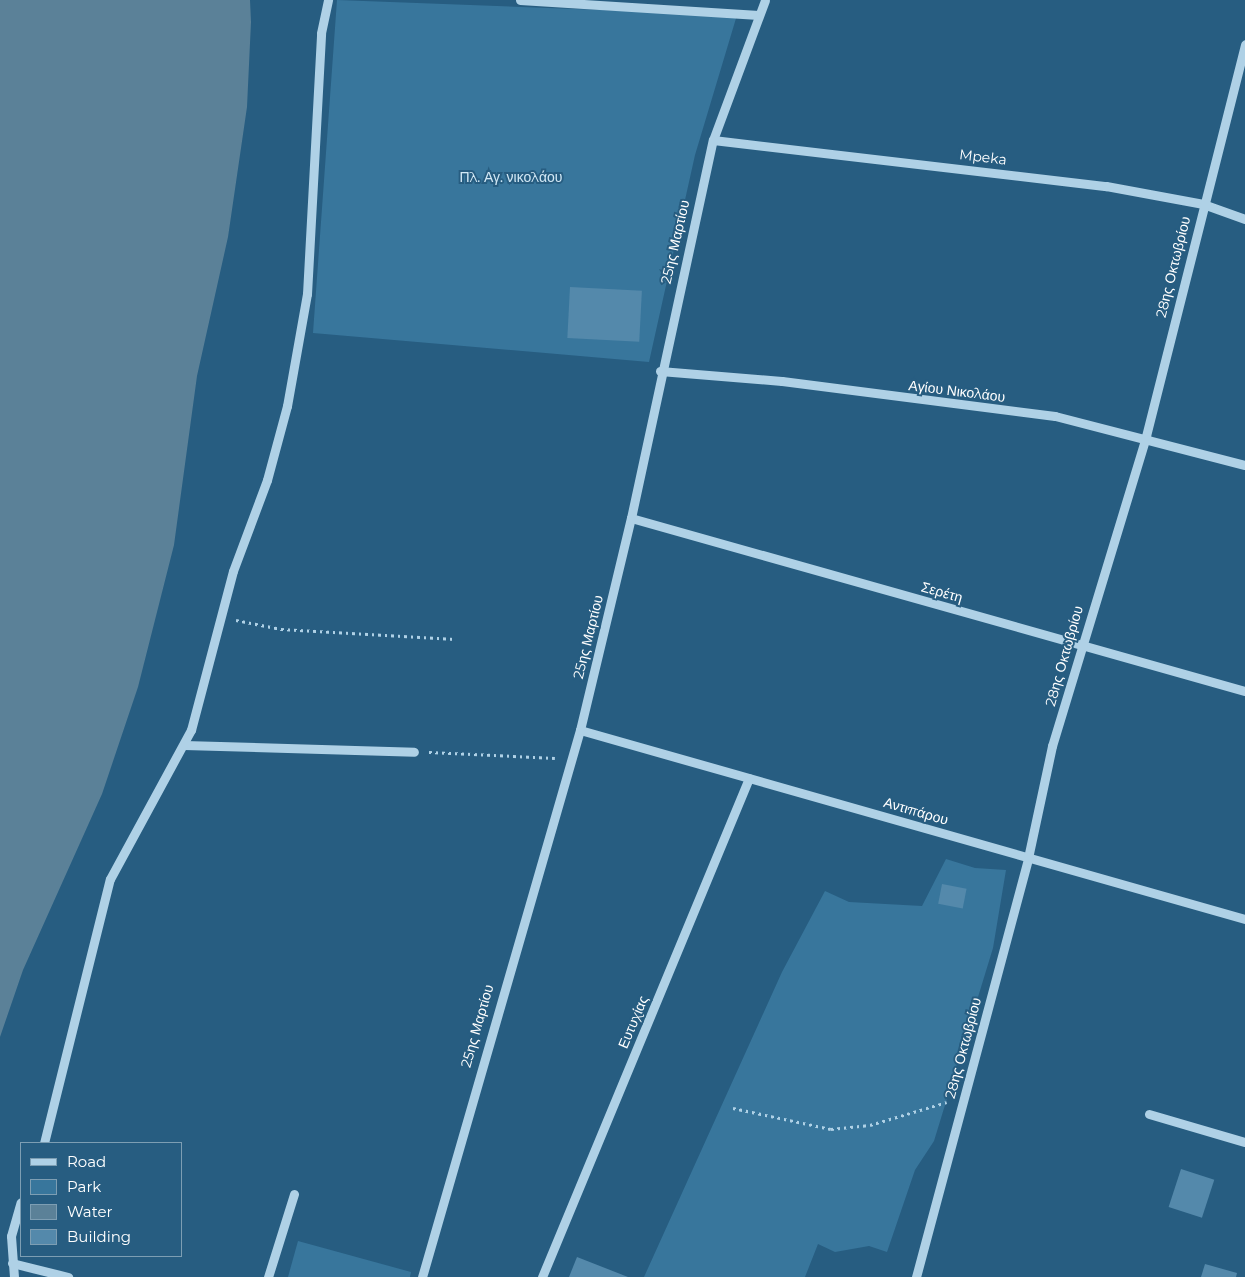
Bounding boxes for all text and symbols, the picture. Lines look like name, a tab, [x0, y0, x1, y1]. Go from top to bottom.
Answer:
street label: Mpeka	[958, 146, 1008, 168]
park label: Πλ. Αγ. νικολάου	[460, 169, 562, 185]
street label: 25ης Μαρτίου	[657, 198, 693, 286]
street label: 28ης Οκτωβρίου	[1152, 215, 1194, 319]
street label: Αγίου Νικολάου	[908, 377, 1006, 405]
street label: Σερέτη	[919, 578, 965, 606]
street label: 25ης Μαρτίου	[569, 593, 607, 681]
street label: 28ης Οκτωβρίου	[1042, 604, 1086, 708]
street label: Αντιπάρου	[882, 794, 950, 828]
street label: 25ης Μαρτίου	[457, 983, 497, 1069]
street label: Ευτυχίας	[614, 993, 652, 1051]
street label: 28ης Οκτωβρίου	[941, 996, 985, 1100]
legend	[20, 1142, 182, 1257]
text: Road	[67, 1152, 106, 1171]
text: Park	[67, 1177, 101, 1196]
text: Water	[67, 1202, 113, 1221]
text: Building	[67, 1227, 131, 1246]

